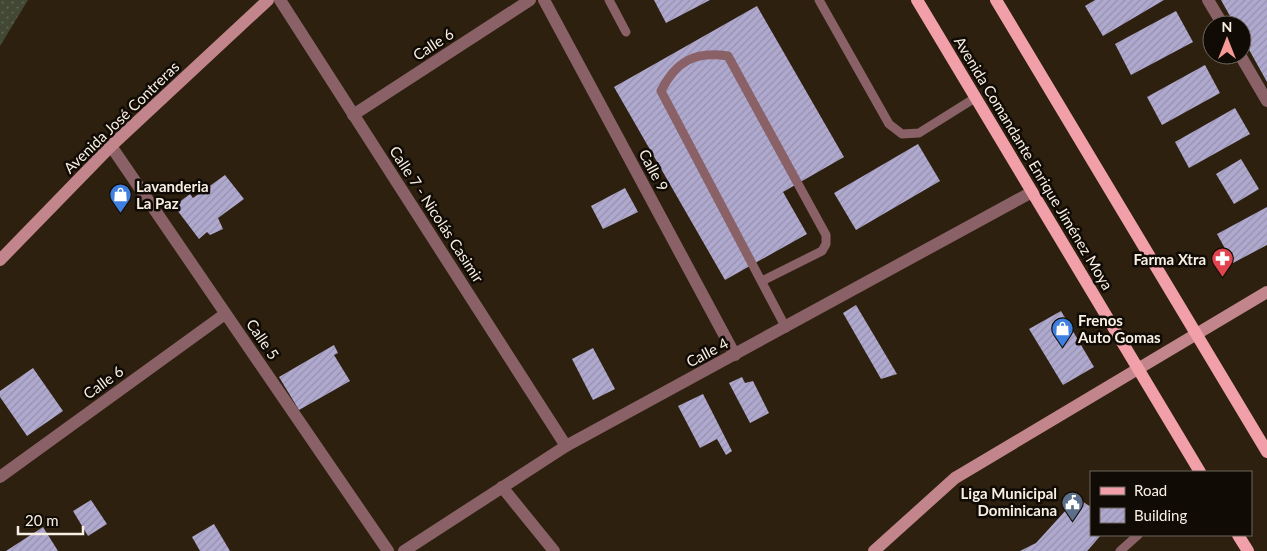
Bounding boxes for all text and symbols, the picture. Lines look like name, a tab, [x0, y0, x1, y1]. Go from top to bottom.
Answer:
north arrow	[1202, 15, 1252, 65]
text: N	[1222, 18, 1232, 35]
street label: Calle 6	[409, 24, 457, 64]
street label: Avenida Comandante Enrique Jiménez Moya	[951, 33, 1117, 293]
street label: Avenida José Contreras	[60, 57, 182, 177]
street label: Calle 7 - Nicolás Casimir	[386, 142, 488, 286]
street label: Calle 9	[635, 146, 673, 194]
place label: Lavanderia La Paz	[136, 177, 209, 212]
shop icon: Lavanderia La Paz	[108, 183, 132, 214]
pharmacy icon: Farma Xtra	[1210, 247, 1234, 278]
place label: Farma Xtra	[1133, 250, 1206, 268]
place label: Frenos Auto Gomas	[1077, 311, 1161, 346]
street label: Calle 5	[243, 315, 283, 363]
shop icon: Frenos Auto Gomas	[1050, 317, 1074, 348]
street label: Calle 4	[683, 333, 731, 371]
street label: Calle 6	[80, 361, 127, 403]
legend	[1090, 471, 1252, 536]
text: Road	[1134, 481, 1167, 499]
place label: Liga Municipal Dominicana	[961, 484, 1057, 519]
public building icon: Liga Municipal Dominicana	[1061, 490, 1085, 521]
scale bar	[18, 504, 82, 536]
text: Building	[1134, 506, 1187, 524]
text: 20 m	[25, 511, 59, 529]

